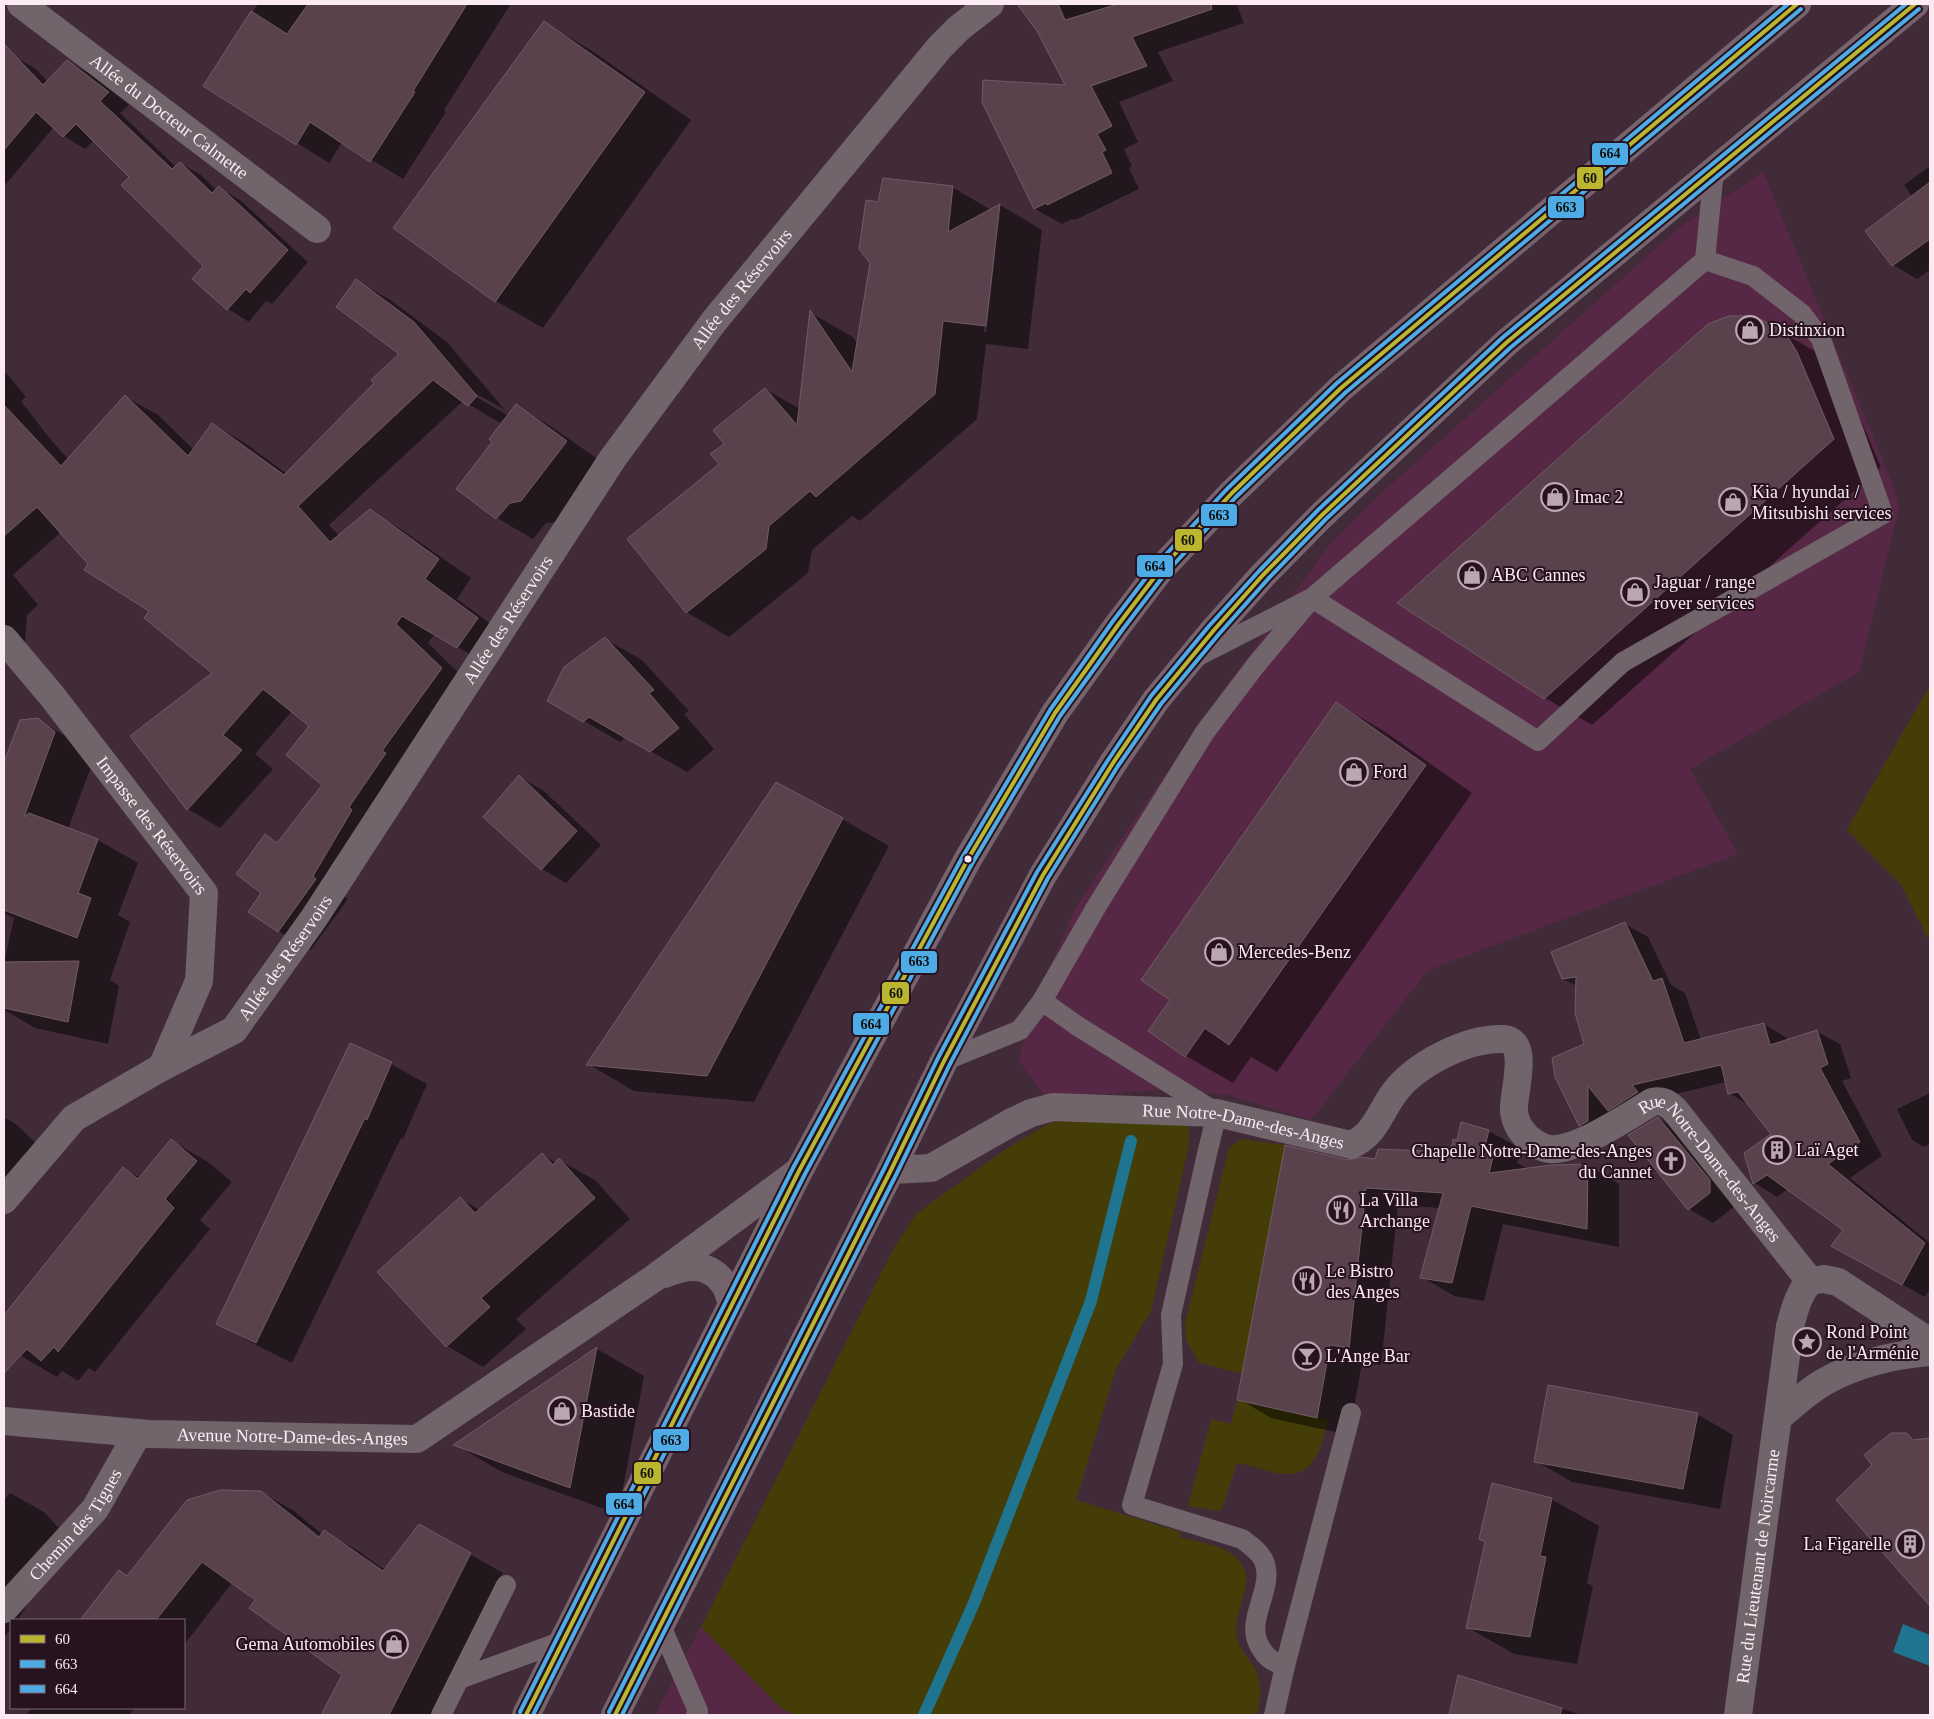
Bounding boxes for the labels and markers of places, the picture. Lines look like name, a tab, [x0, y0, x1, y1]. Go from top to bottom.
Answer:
shop icon: Distinxion	[1735, 315, 1765, 345]
place label: Distinxion	[1769, 320, 1845, 340]
shop icon: Imac 2	[1540, 482, 1570, 512]
place label: Kia / hyundai / Mitsubishi services	[1752, 482, 1892, 523]
place label: Imac 2	[1574, 487, 1623, 507]
shop icon: Kia / hyundai / Mitsubishi services	[1718, 487, 1748, 517]
shop icon: ABC Cannes	[1457, 560, 1487, 590]
place label: ABC Cannes	[1491, 565, 1586, 585]
place label: Jaguar / range rover services	[1654, 572, 1755, 613]
shop icon: Jaguar / range rover services	[1620, 577, 1650, 607]
shop icon: Ford	[1339, 757, 1369, 787]
place label: Ford	[1373, 762, 1407, 782]
unlabelled marker	[963, 854, 973, 864]
shop icon: Mercedes-Benz	[1204, 937, 1234, 967]
place label: Mercedes-Benz	[1238, 942, 1351, 962]
building icon: Laï Aget	[1762, 1135, 1792, 1165]
place label: Laï Aget	[1796, 1140, 1858, 1160]
place label: Chapelle Notre-Dame-des-Anges du Cannet	[1412, 1141, 1652, 1182]
church icon: Chapelle Notre-Dame-des-Anges du Cannet	[1656, 1146, 1686, 1176]
place label: La Villa Archange	[1360, 1190, 1430, 1231]
restaurant icon: La Villa Archange	[1326, 1195, 1356, 1225]
place label: Le Bistro des Anges	[1326, 1261, 1400, 1302]
restaurant icon: Le Bistro des Anges	[1292, 1266, 1322, 1296]
place label: Rond Point de l'Arménie	[1826, 1322, 1919, 1363]
place icon: Rond Point de l'Arménie	[1792, 1327, 1822, 1357]
bar icon: L'Ange Bar	[1292, 1341, 1322, 1371]
place label: L'Ange Bar	[1326, 1346, 1410, 1366]
shop icon: Bastide	[547, 1396, 577, 1426]
place label: Bastide	[581, 1401, 635, 1421]
building icon: La Figarelle	[1895, 1529, 1925, 1559]
place label: La Figarelle	[1804, 1534, 1891, 1554]
shop icon: Gema Automobiles	[379, 1629, 409, 1659]
place label: Gema Automobiles	[236, 1634, 375, 1654]

